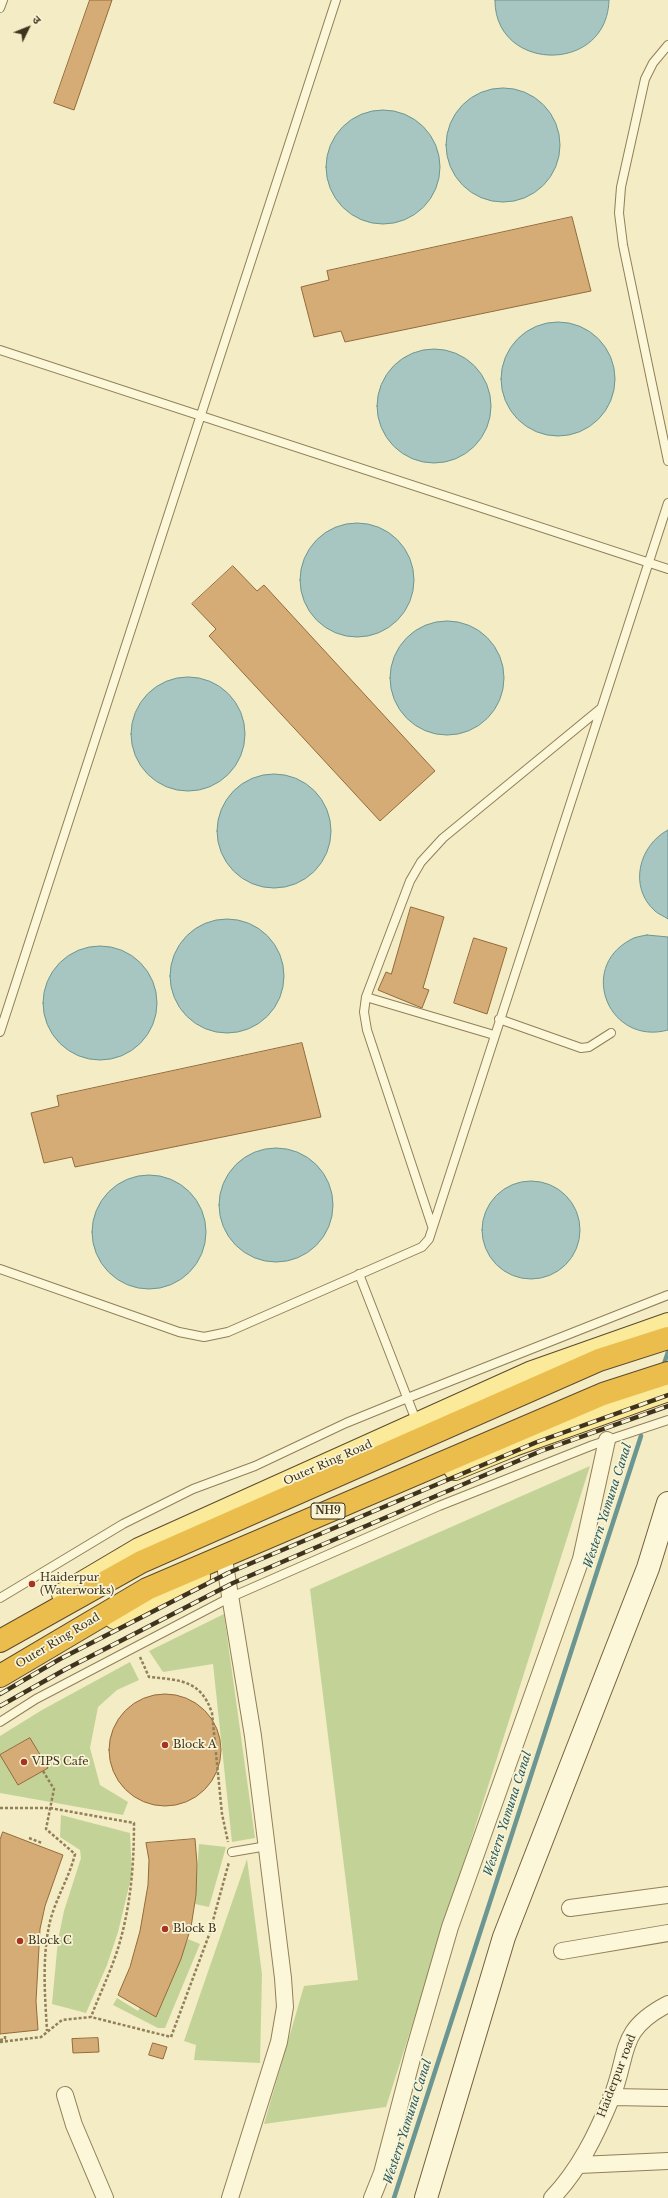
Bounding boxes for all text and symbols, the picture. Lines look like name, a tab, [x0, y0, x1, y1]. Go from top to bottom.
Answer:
north arrow	[8, 8, 48, 48]
text: उ	[29, 13, 44, 27]
street label: Outer Ring Road	[282, 1438, 374, 1488]
water label: Western Yamuna Canal	[581, 1442, 635, 1570]
road number: NH9	[311, 1503, 345, 1519]
place label: Haiderpur (Waterworks)	[40, 1571, 114, 1597]
marker: Haiderpur (Waterworks)	[27, 1579, 37, 1589]
street label: Outer Ring Road	[14, 1611, 102, 1671]
place label: Block A	[173, 1738, 217, 1752]
marker: Block A	[160, 1740, 170, 1750]
water label: Western Yamuna Canal	[481, 1750, 535, 1878]
place label: VIPS Cafe	[32, 1755, 89, 1769]
marker: VIPS Cafe	[19, 1757, 29, 1767]
place label: Block B	[173, 1922, 216, 1936]
marker: Block B	[160, 1924, 170, 1934]
place label: Block C	[28, 1934, 72, 1948]
marker: Block C	[15, 1936, 25, 1946]
street label: Haiderpur road	[595, 2033, 639, 2119]
water label: Western Yamuna Canal	[381, 2058, 435, 2186]

